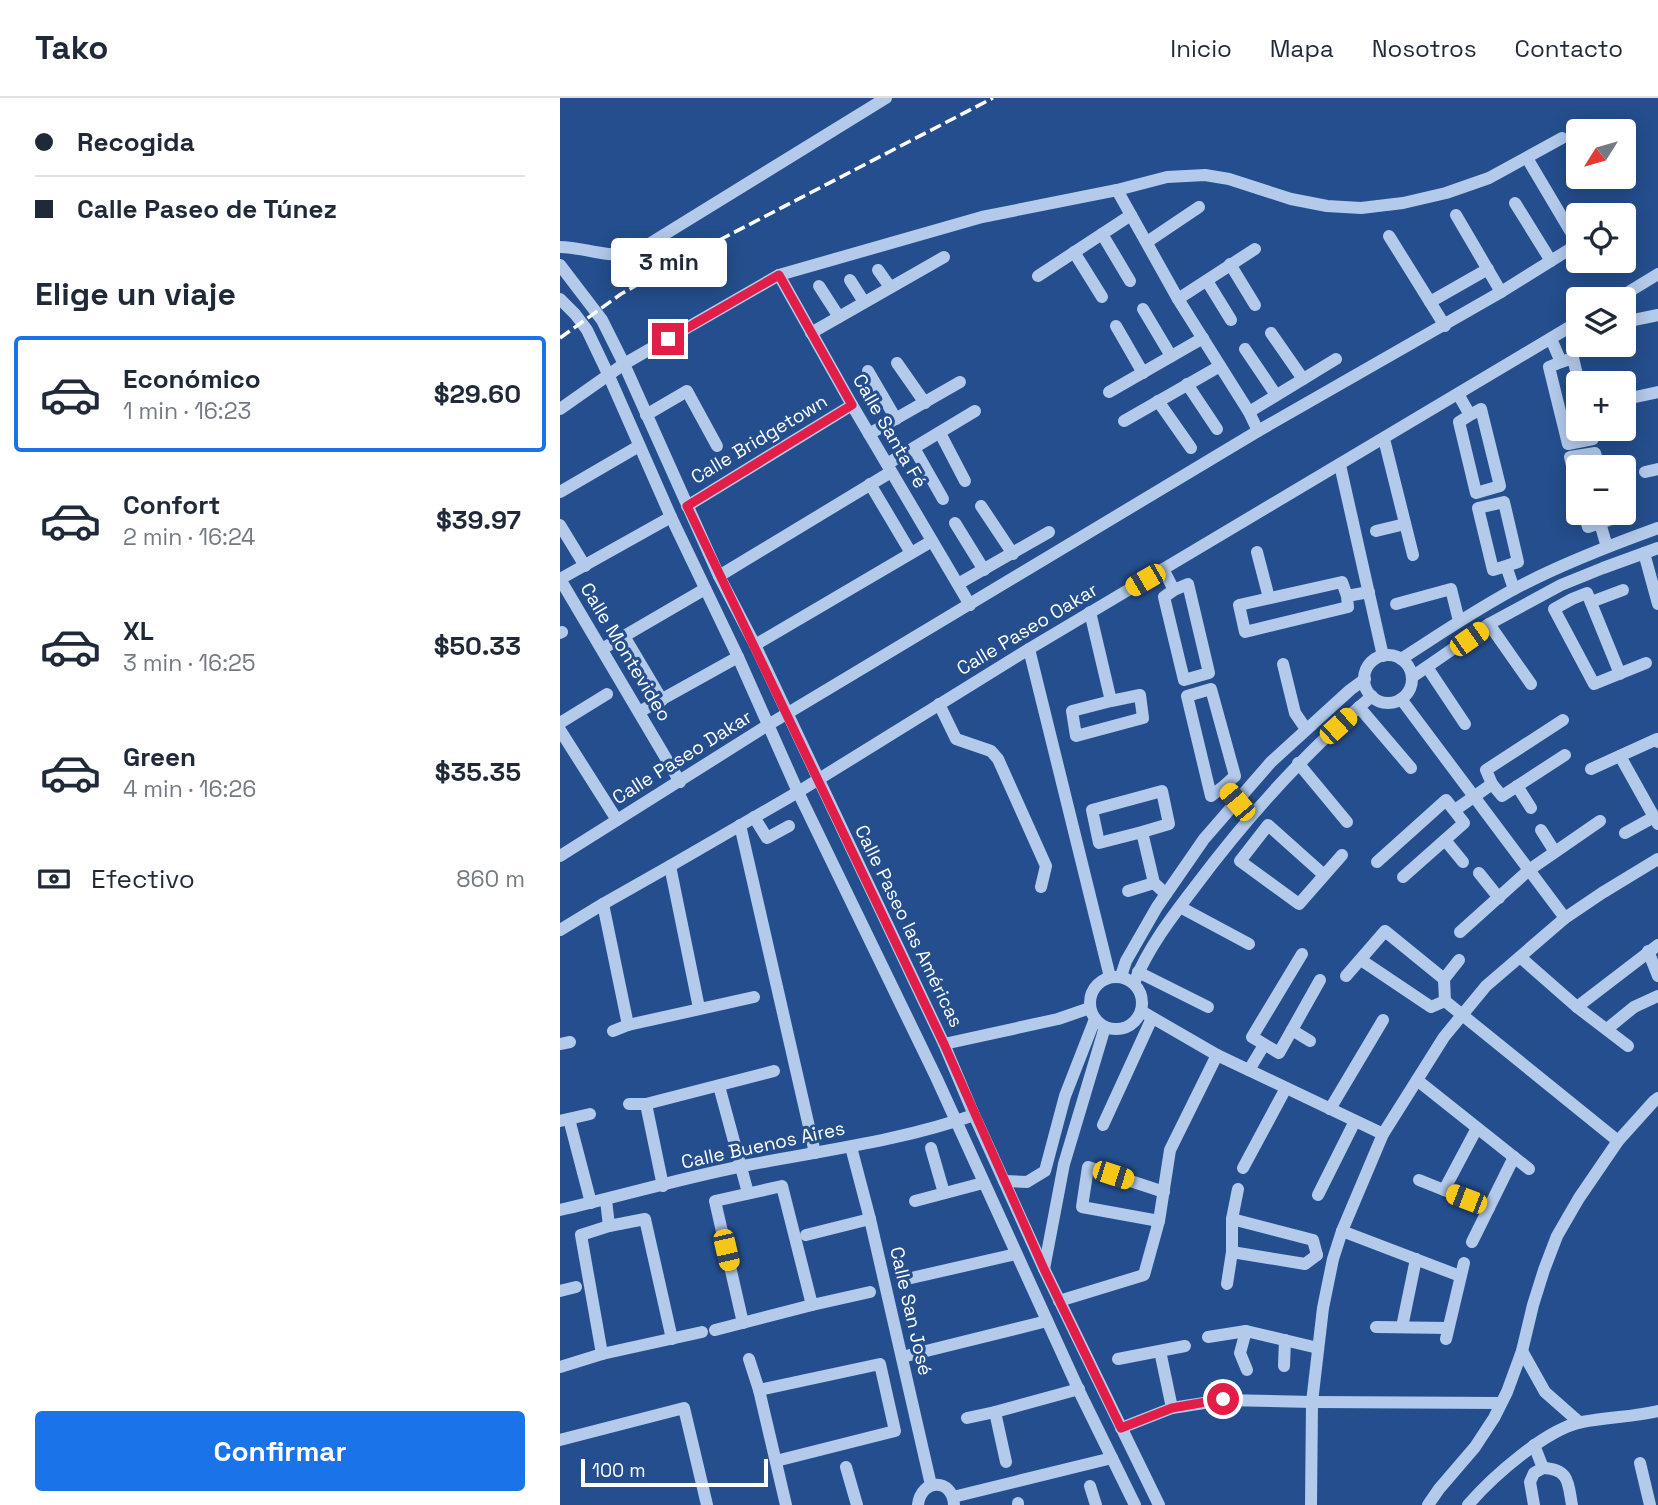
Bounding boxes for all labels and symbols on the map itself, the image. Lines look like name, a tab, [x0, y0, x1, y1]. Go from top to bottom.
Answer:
north arrow	[1566, 119, 1636, 189]
callout: 3 min	[610, 238, 726, 286]
route end	[652, 323, 684, 355]
street label: Calle Santa Fé	[847, 369, 933, 493]
street label: Calle Bridgetown	[686, 388, 832, 490]
car	[1122, 560, 1169, 600]
street label: Calle Paseo Oakar	[952, 577, 1102, 681]
street label: Calle Montevideo	[575, 578, 677, 726]
car	[1446, 618, 1493, 660]
street label: Calle Paseo Dakar	[607, 704, 757, 810]
car	[1316, 704, 1361, 748]
car	[1216, 779, 1259, 825]
street label: Calle Paseo las Américas	[849, 821, 969, 1031]
street label: Calle Buenos Aires	[679, 1115, 847, 1175]
car	[1090, 1159, 1137, 1191]
car	[1443, 1182, 1490, 1216]
car	[712, 1227, 741, 1273]
street label: Calle San José	[884, 1244, 938, 1378]
route start	[1207, 1383, 1239, 1415]
scale bar	[581, 1456, 768, 1488]

